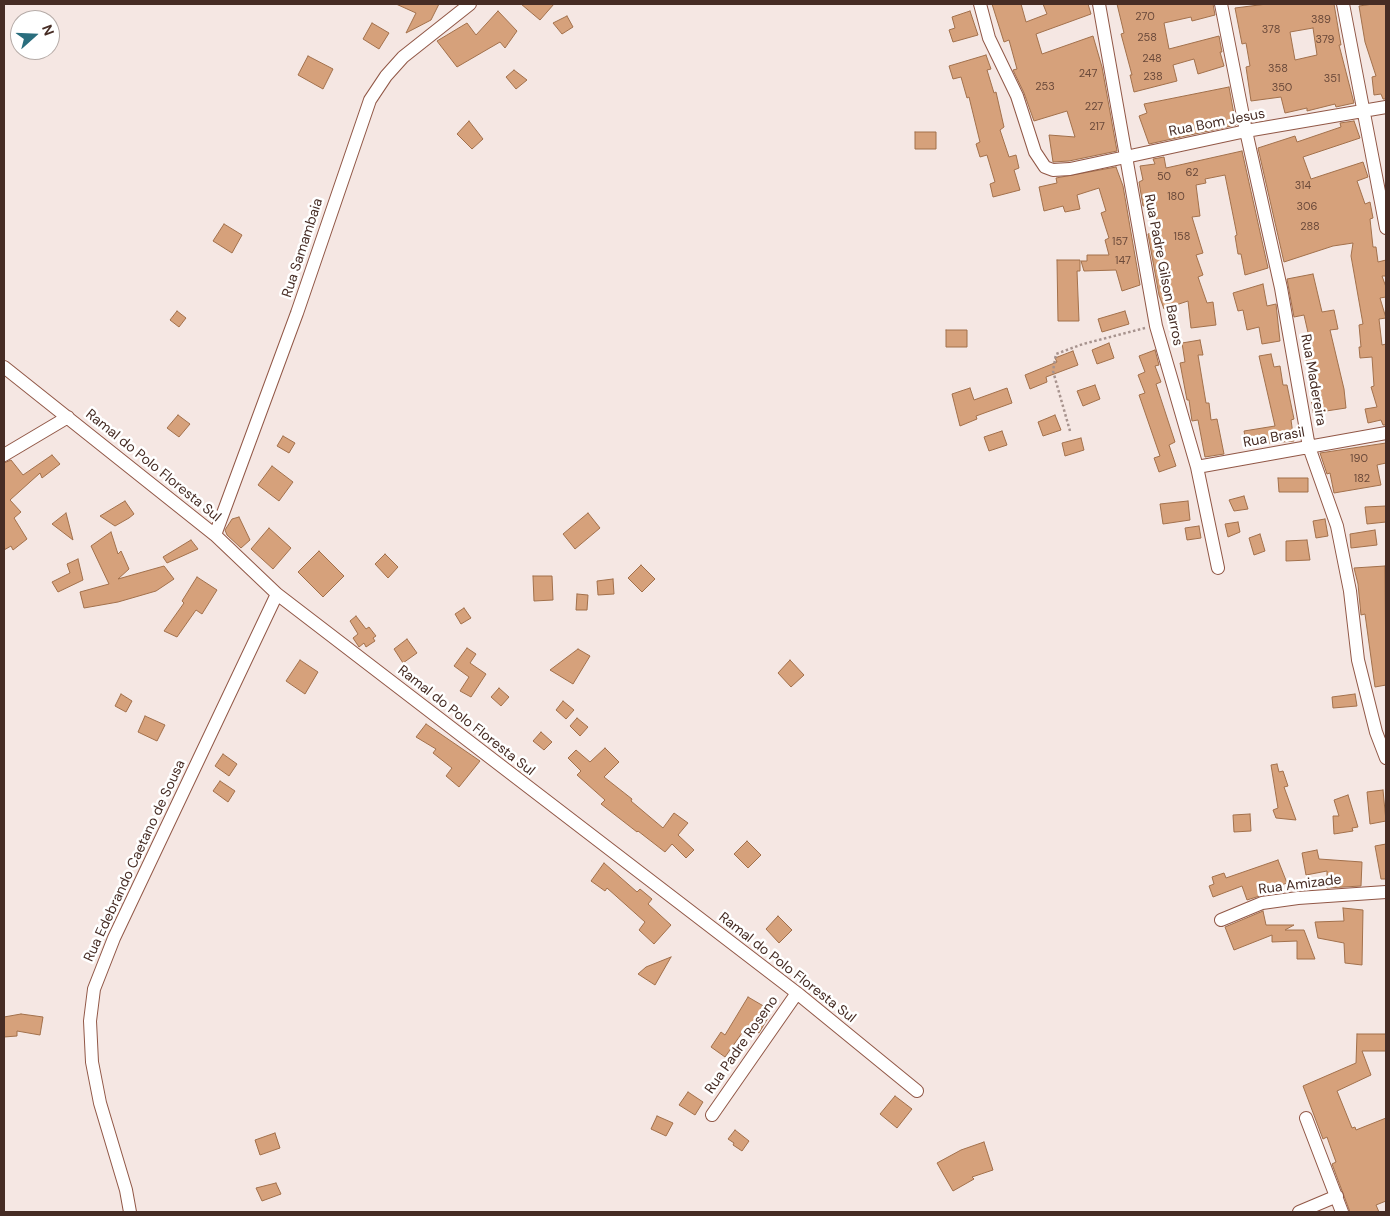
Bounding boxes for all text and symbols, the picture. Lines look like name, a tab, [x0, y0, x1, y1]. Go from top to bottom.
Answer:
north arrow	[10, 10, 60, 60]
house number: 270	[1135, 10, 1155, 24]
house number: 389	[1311, 13, 1331, 27]
text: N	[38, 22, 58, 38]
house number: 378	[1262, 23, 1280, 37]
house number: 258	[1137, 31, 1157, 45]
house number: 379	[1316, 33, 1334, 47]
house number: 248	[1142, 52, 1162, 66]
house number: 358	[1268, 62, 1288, 76]
house number: 247	[1079, 67, 1097, 81]
house number: 238	[1143, 70, 1163, 84]
house number: 351	[1324, 72, 1340, 86]
house number: 253	[1035, 80, 1055, 94]
house number: 350	[1272, 81, 1292, 95]
house number: 227	[1085, 100, 1103, 114]
street label: Rua Bom Jesus	[1167, 105, 1267, 141]
house number: 217	[1089, 120, 1105, 134]
house number: 62	[1186, 166, 1198, 180]
house number: 50	[1157, 170, 1171, 184]
house number: 314	[1295, 179, 1311, 193]
house number: 180	[1167, 190, 1185, 204]
street label: Rua Padre Gilson Barros	[1140, 193, 1186, 347]
street label: Rua Samambaia	[279, 196, 327, 300]
house number: 306	[1297, 200, 1317, 214]
house number: 288	[1300, 220, 1320, 234]
house number: 158	[1174, 230, 1190, 244]
house number: 157	[1112, 235, 1128, 249]
house number: 147	[1115, 254, 1131, 268]
street label: Rua Madereira	[1297, 333, 1329, 427]
street label: Ramal do Polo Floresta Sul	[82, 406, 224, 526]
street label: Rua Brasil	[1242, 424, 1306, 452]
house number: 190	[1350, 452, 1368, 466]
house number: 182	[1354, 472, 1370, 486]
street label: Ramal do Polo Floresta Sul	[394, 662, 538, 780]
street label: Rua Edebrando Caetano de Sousa	[81, 757, 189, 965]
street label: Rua Amizade	[1258, 872, 1342, 898]
street label: Ramal do Polo Floresta Sul	[715, 909, 859, 1027]
street label: Rua Padre Roseno	[702, 993, 782, 1097]

